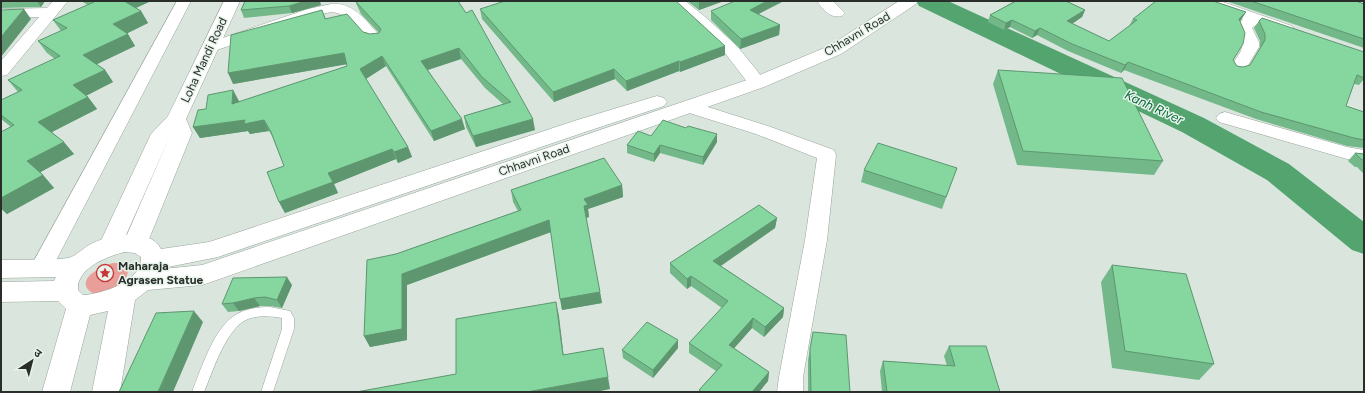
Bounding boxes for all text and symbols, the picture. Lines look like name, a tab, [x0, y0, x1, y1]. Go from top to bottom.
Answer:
street label: Chhavni Road	[822, 9, 892, 59]
street label: Loha Mandi Road	[178, 15, 230, 105]
water label: Kanh River	[1123, 87, 1186, 127]
street label: Chhavni Road	[497, 141, 571, 179]
place label: Maharaja Agrasen Statue	[118, 259, 204, 287]
place icon: Maharaja Agrasen Statue	[95, 263, 115, 283]
north arrow	[12, 341, 52, 381]
text: उ	[31, 346, 44, 361]

